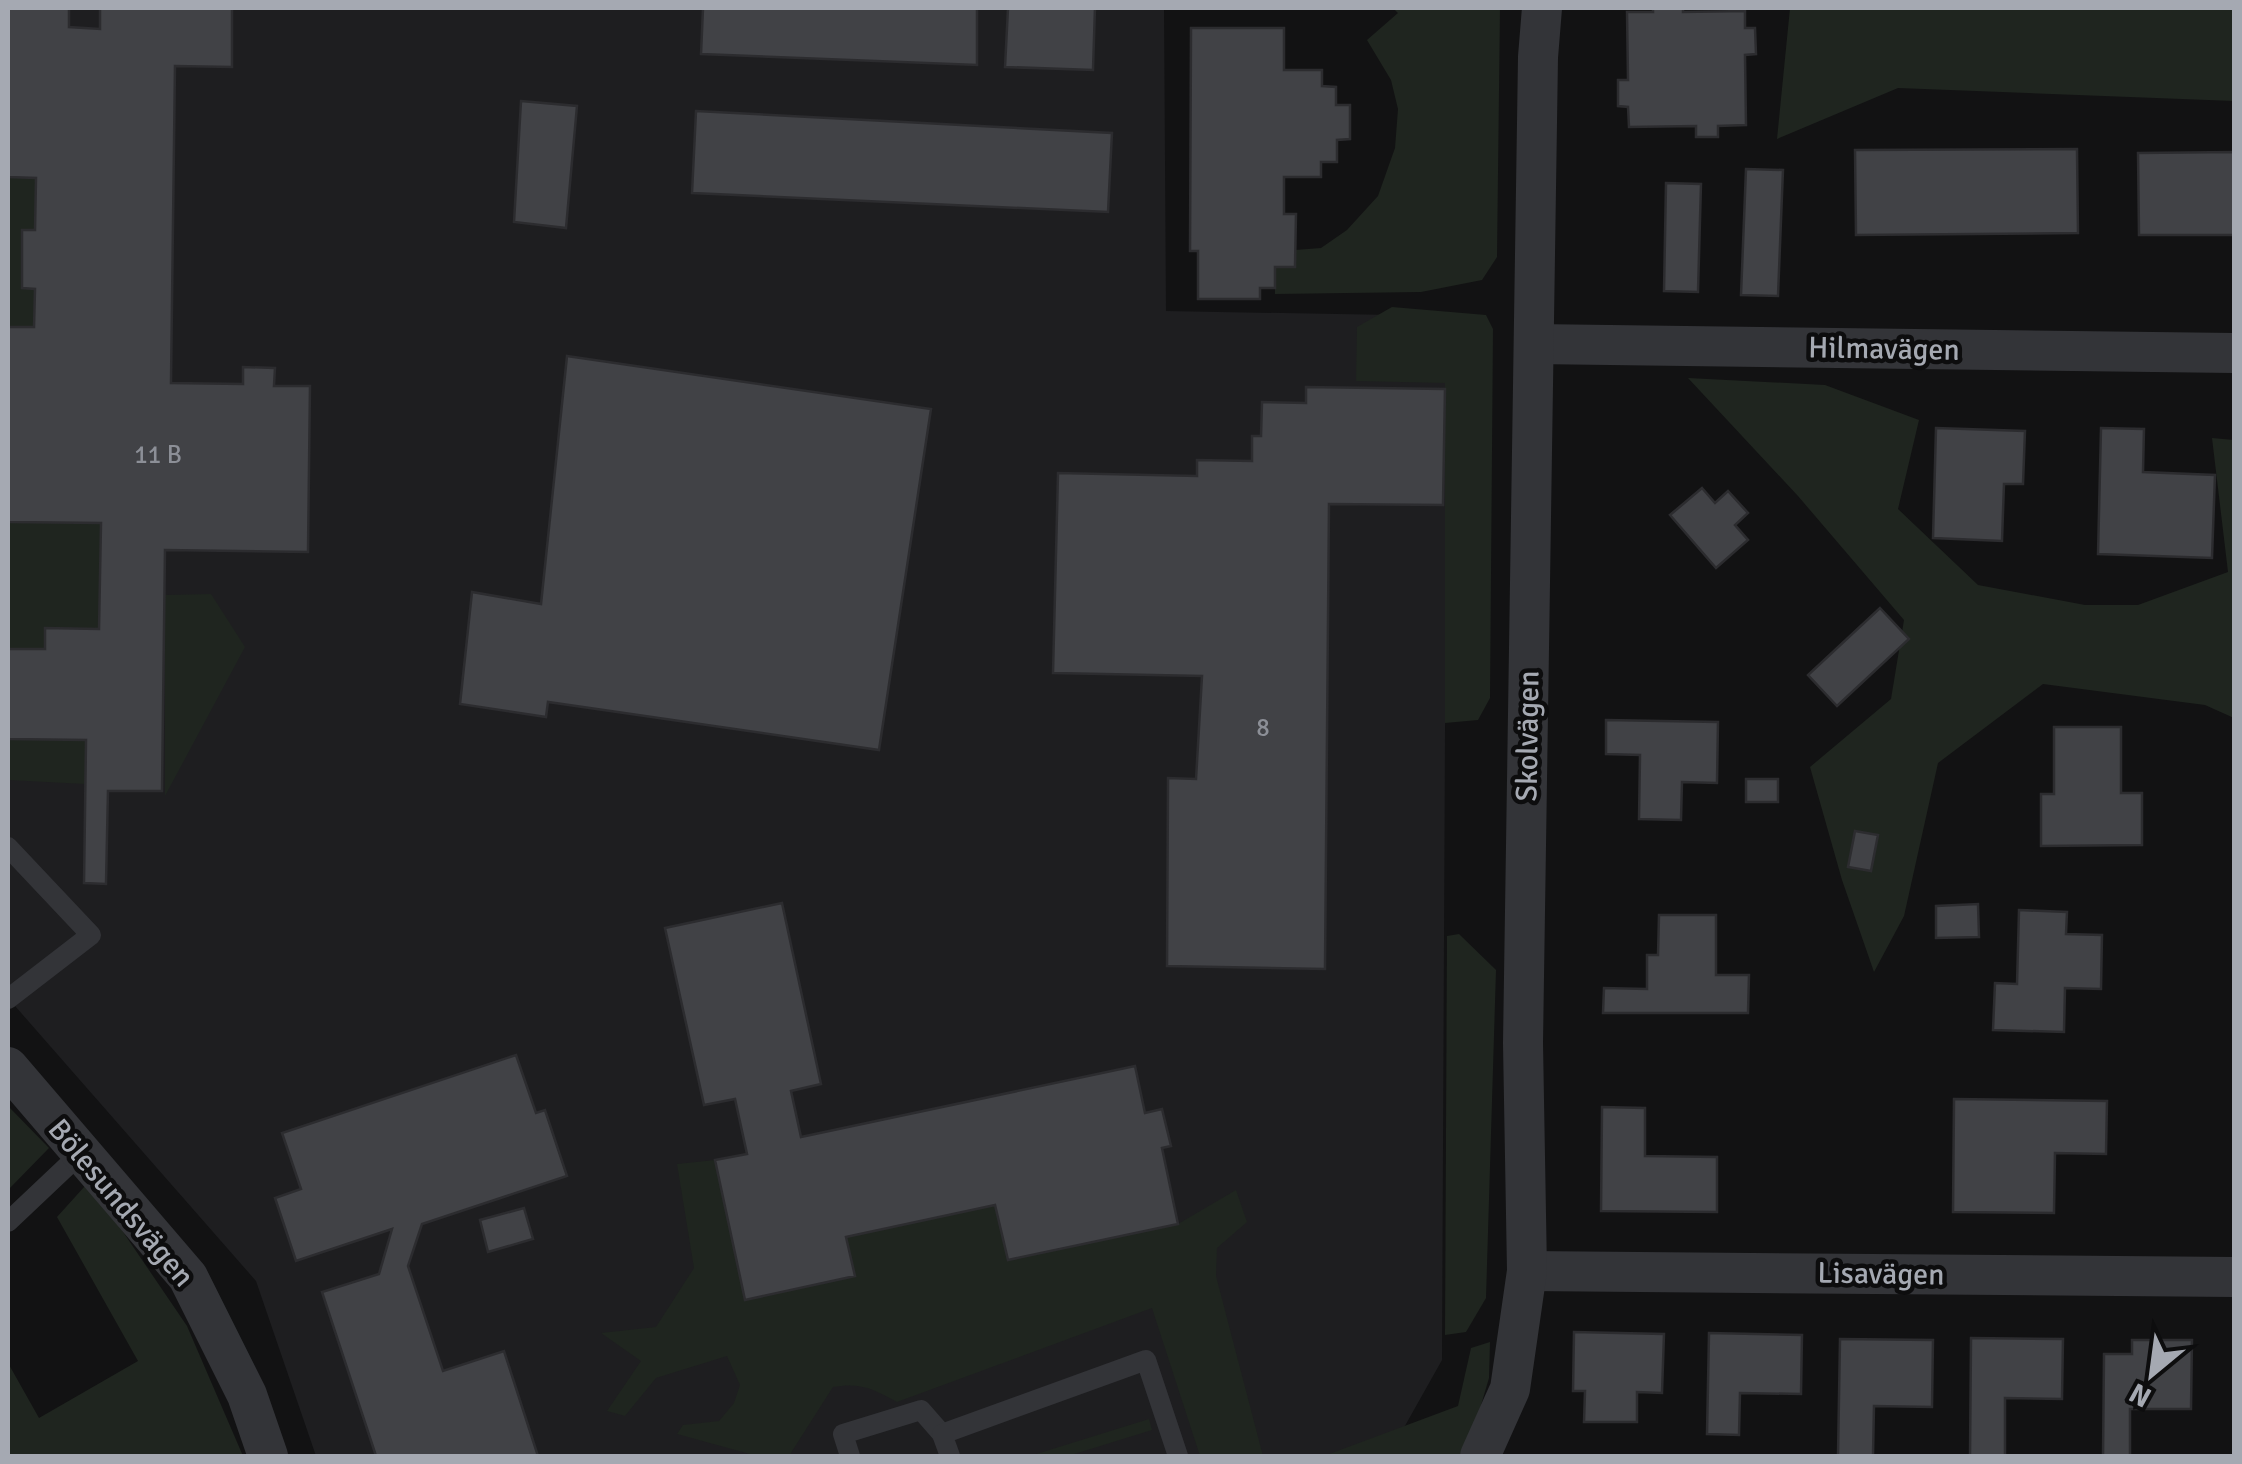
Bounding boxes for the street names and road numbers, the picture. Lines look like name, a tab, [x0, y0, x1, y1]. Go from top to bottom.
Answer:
street label: Hilmavägen	[1808, 329, 1960, 369]
street label: Skolvägen	[1508, 670, 1548, 802]
street label: Bölesundsvägen	[40, 1111, 202, 1295]
street label: Lisavägen	[1817, 1254, 1945, 1294]

